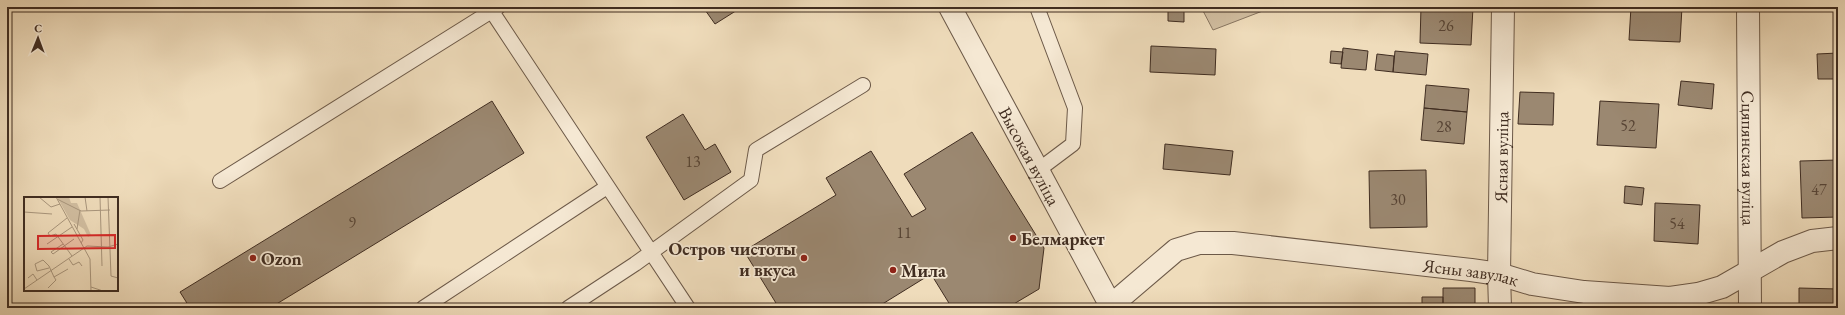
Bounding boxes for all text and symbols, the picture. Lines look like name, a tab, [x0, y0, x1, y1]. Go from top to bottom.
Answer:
house number: 26	[1438, 15, 1454, 36]
north arrow	[18, 18, 58, 58]
text: С	[34, 21, 42, 35]
street label: Сцяпянская вуліца	[1737, 90, 1761, 226]
street label: Высокая вуліца	[994, 102, 1066, 210]
street label: Ясная вуліца	[1489, 110, 1513, 204]
house number: 52	[1620, 115, 1636, 136]
house number: 28	[1436, 116, 1452, 137]
house number: 13	[685, 151, 701, 172]
house number: 47	[1811, 179, 1827, 200]
house number: 30	[1390, 189, 1406, 210]
inset map	[24, 197, 118, 291]
house number: 9	[348, 212, 356, 233]
house number: 54	[1669, 213, 1685, 234]
house number: 11	[896, 222, 912, 243]
place label: Белмаркет	[1021, 227, 1105, 250]
marker: Белмаркет	[1008, 233, 1018, 243]
place label: Остров чистоты и вкуса	[669, 237, 796, 281]
place label: Ozon	[261, 247, 302, 270]
marker: Ozon	[248, 253, 258, 263]
marker: Остров чистоты и вкуса	[799, 253, 809, 263]
street label: Ясны завулак	[1421, 253, 1522, 291]
place label: Мила	[901, 259, 946, 282]
marker: Мила	[888, 265, 898, 275]

